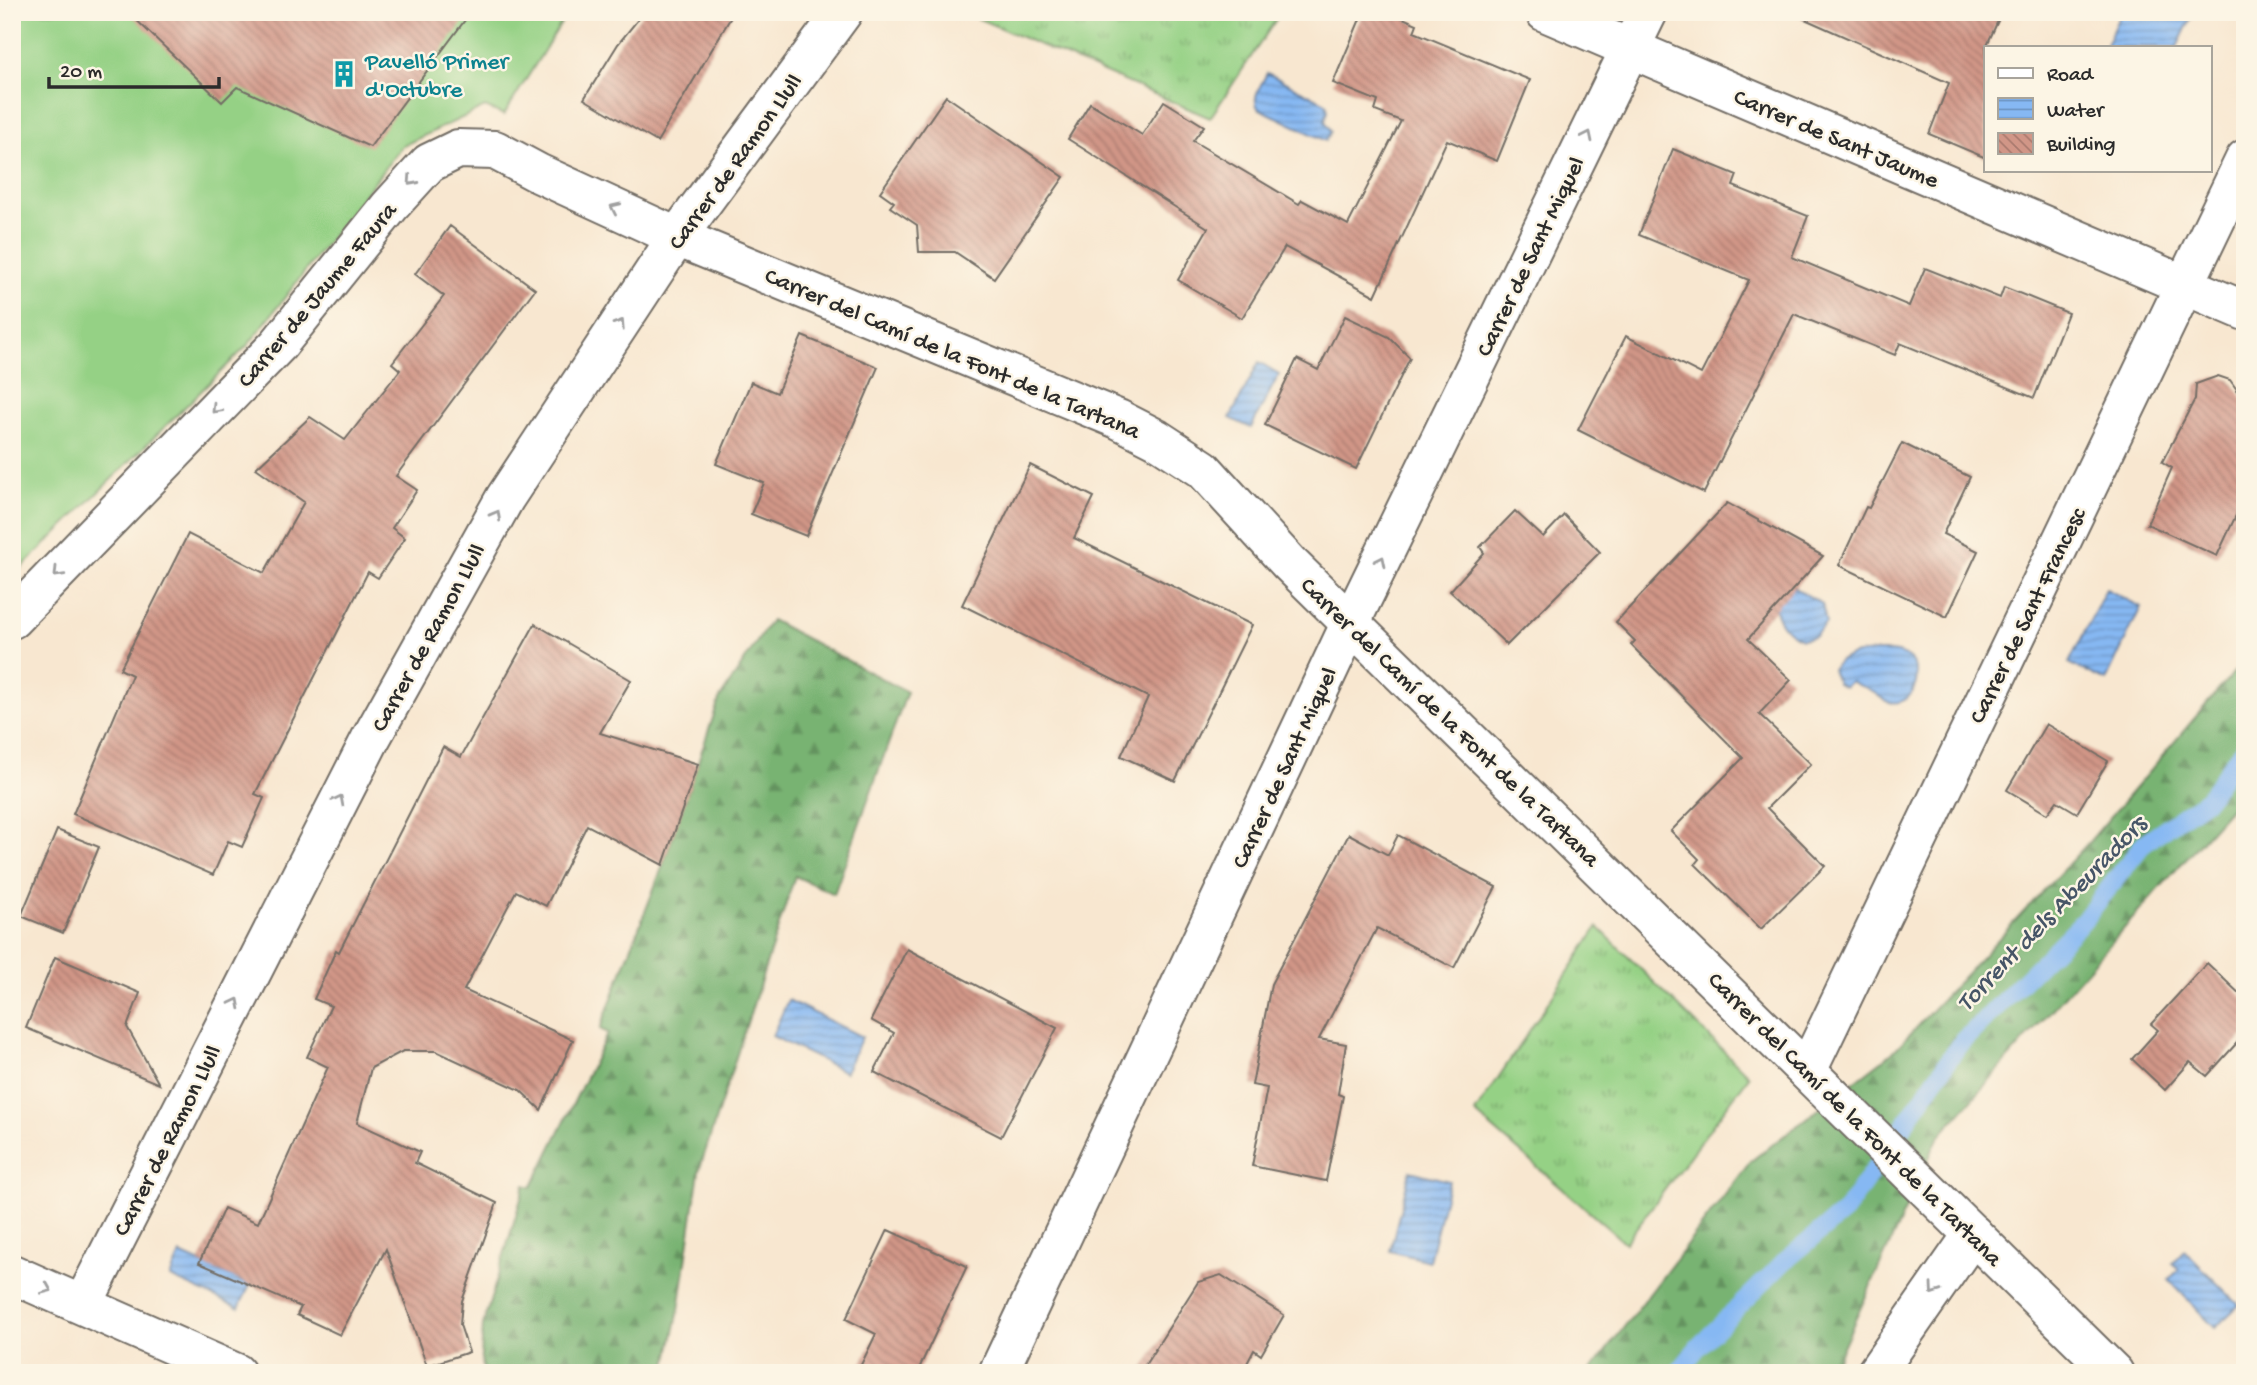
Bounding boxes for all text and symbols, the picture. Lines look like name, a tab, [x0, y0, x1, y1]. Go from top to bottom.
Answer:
scale bar	[49, 46, 219, 90]
legend	[1984, 46, 2212, 172]
place label: Pavelló Primer d'Octubre	[364, 49, 511, 106]
building icon: Pavelló Primer d'Octubre	[329, 59, 359, 89]
text: 20 m	[60, 61, 102, 86]
text: Road	[2047, 64, 2095, 89]
street label: Carrer de Ramon Llull	[663, 69, 810, 257]
street label: Carrer de Sant Jaume	[1729, 84, 1943, 197]
text: Water	[2047, 100, 2105, 125]
one-way arrow	[1579, 131, 1593, 143]
text: Building	[2046, 134, 2116, 159]
street label: Carrer de Sant Miquel	[1471, 153, 1593, 362]
one-way arrow	[408, 173, 421, 186]
street label: Carrer de Jaume Faura	[233, 197, 405, 395]
one-way arrow	[610, 203, 622, 217]
street label: Carrer del Camí de la Font de la Tartana	[760, 263, 1144, 448]
one-way arrow	[611, 319, 624, 332]
one-way arrow	[212, 401, 225, 414]
street label: Carrer de Sant Francesc	[1964, 503, 2094, 729]
one-way arrow	[488, 510, 501, 522]
street label: Carrer de Ramon Llull	[366, 540, 494, 738]
one-way arrow	[1372, 556, 1386, 568]
one-way arrow	[54, 565, 67, 578]
street label: Carrer del Camí de la Font de la Tartana	[1293, 572, 1605, 875]
street label: Carrer de Sant Miquel	[1227, 663, 1345, 874]
one-way arrow	[331, 795, 345, 807]
water label: Torrent dels Abeuradors	[1952, 809, 2157, 1020]
street label: Carrer del Camí de la Font de la Tartana	[1700, 967, 2007, 1274]
one-way arrow	[227, 998, 241, 1010]
street label: Carrer de Ramon Llull	[108, 1041, 230, 1242]
one-way arrow	[40, 1281, 53, 1295]
one-way arrow	[1930, 1282, 1942, 1295]

